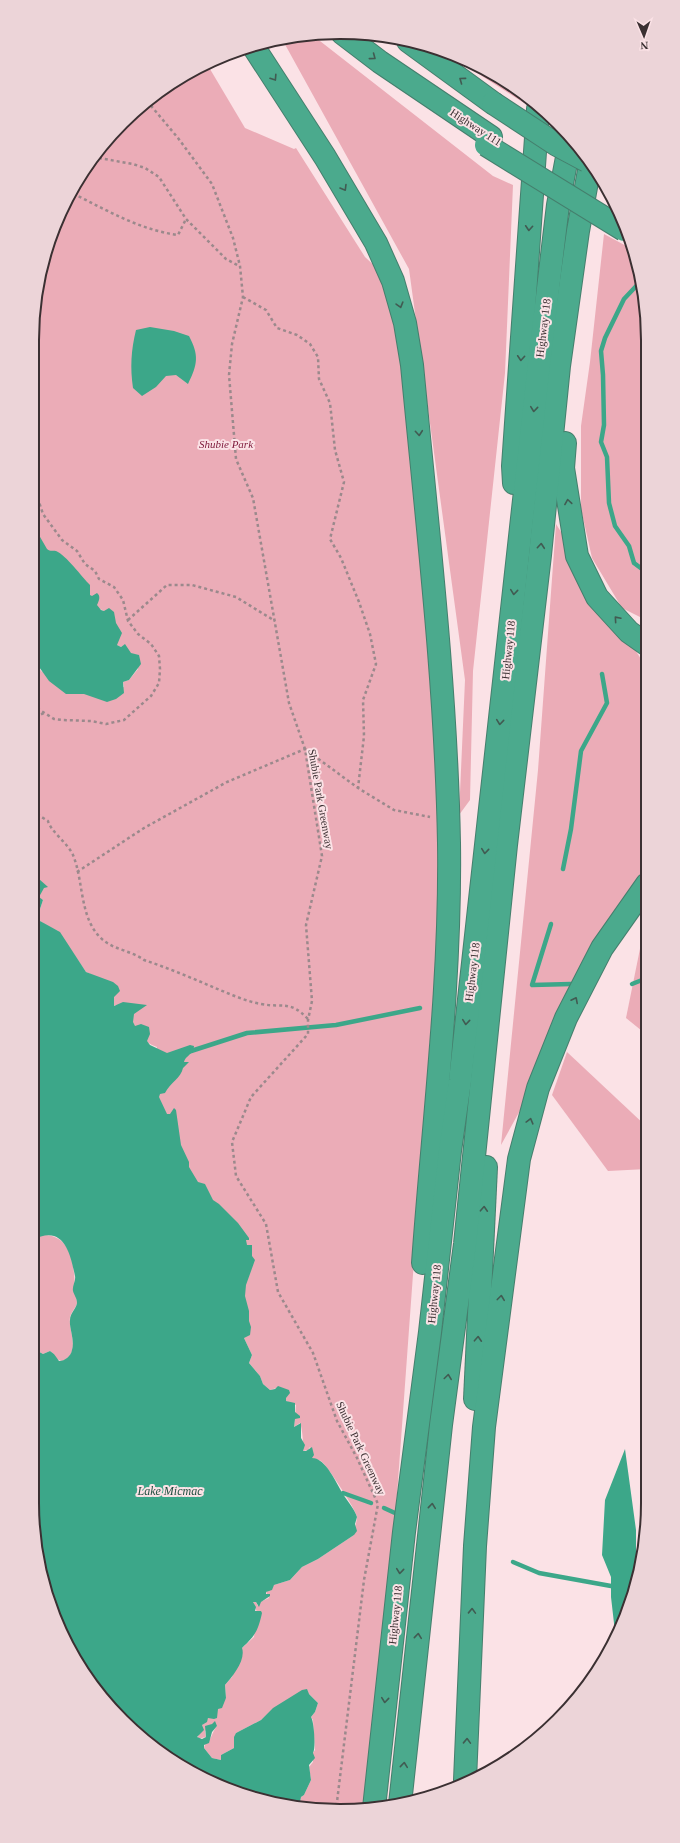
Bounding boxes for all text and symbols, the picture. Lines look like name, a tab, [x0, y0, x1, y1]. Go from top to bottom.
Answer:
north arrow	[624, 16, 664, 56]
text: N	[640, 40, 649, 52]
one-way arrow	[369, 52, 376, 59]
one-way arrow	[270, 74, 277, 81]
one-way arrow	[459, 78, 466, 85]
street label: Highway 111	[448, 106, 504, 148]
one-way arrow	[339, 184, 346, 191]
one-way arrow	[525, 225, 534, 231]
street label: Highway 118	[533, 297, 553, 358]
one-way arrow	[395, 301, 404, 308]
one-way arrow	[517, 355, 526, 361]
one-way arrow	[530, 406, 539, 412]
one-way arrow	[414, 430, 423, 436]
park label: Shubie Park	[199, 438, 254, 450]
one-way arrow	[564, 499, 573, 505]
one-way arrow	[537, 542, 546, 549]
one-way arrow	[510, 589, 519, 596]
one-way arrow	[614, 616, 621, 624]
street label: Highway 118	[499, 619, 517, 680]
one-way arrow	[496, 719, 505, 725]
street label: Shubie Park Greenway	[306, 748, 336, 850]
one-way arrow	[480, 848, 489, 854]
street label: Highway 118	[462, 941, 482, 1002]
one-way arrow	[571, 997, 578, 1004]
one-way arrow	[462, 1019, 471, 1025]
one-way arrow	[525, 1118, 533, 1124]
one-way arrow	[479, 1206, 488, 1212]
street label: Highway 118	[425, 1263, 443, 1324]
one-way arrow	[496, 1295, 505, 1301]
one-way arrow	[474, 1336, 482, 1342]
one-way arrow	[443, 1374, 452, 1380]
street label: Shubie Park Greenway	[334, 1400, 388, 1497]
water label: Lake Micmac	[137, 1484, 203, 1498]
one-way arrow	[428, 1503, 437, 1510]
one-way arrow	[395, 1568, 404, 1574]
street label: Highway 118	[386, 1584, 404, 1645]
one-way arrow	[467, 1608, 476, 1614]
one-way arrow	[413, 1633, 422, 1639]
one-way arrow	[381, 1697, 390, 1703]
one-way arrow	[462, 1738, 471, 1744]
one-way arrow	[400, 1762, 409, 1768]

